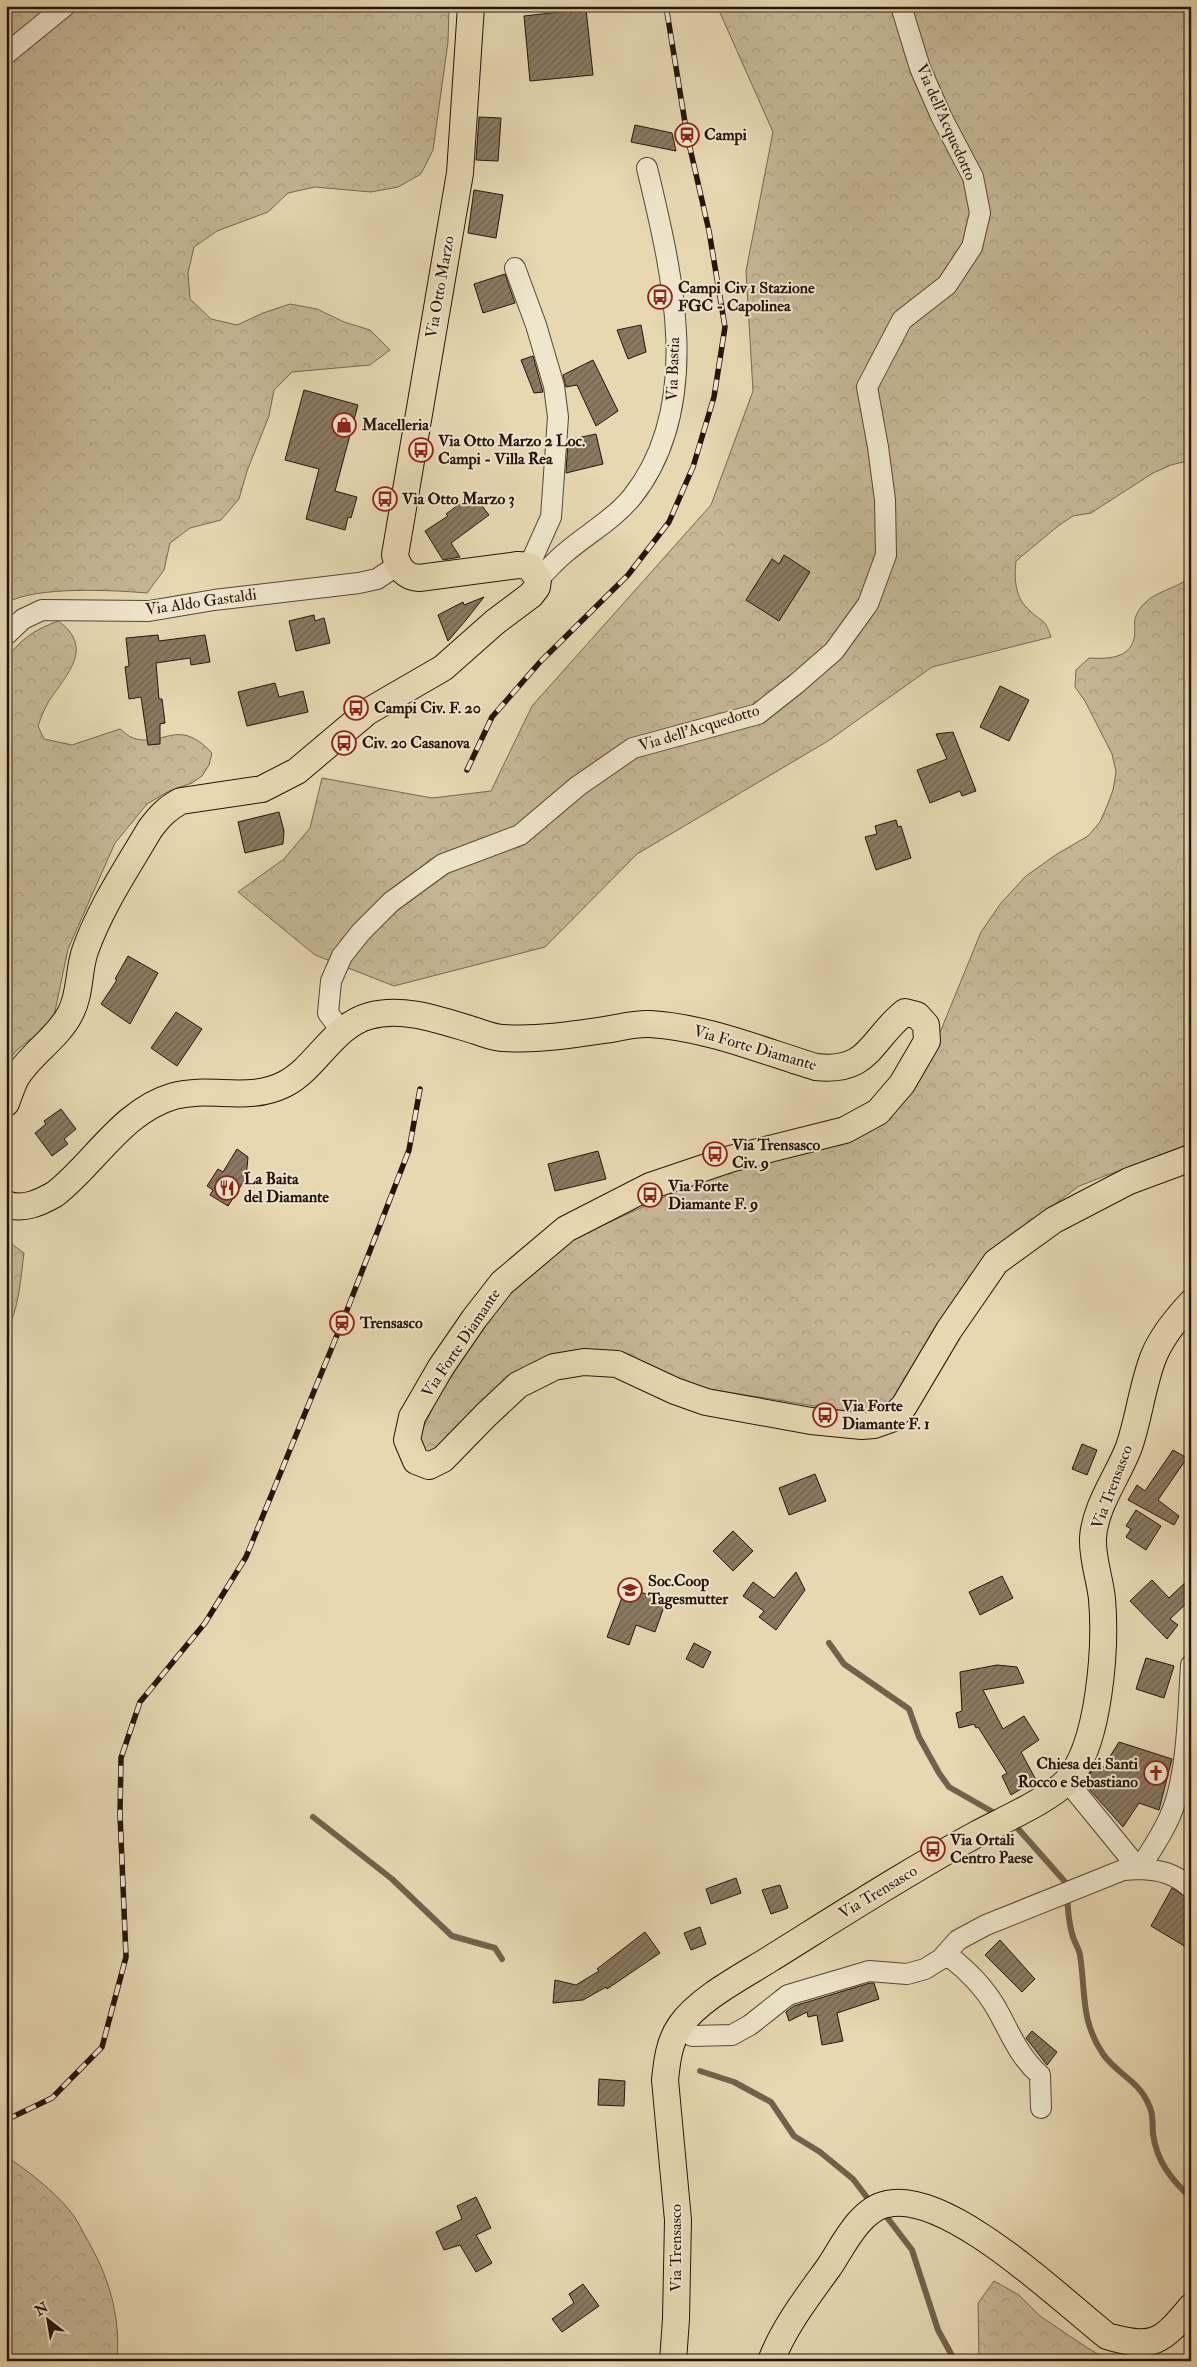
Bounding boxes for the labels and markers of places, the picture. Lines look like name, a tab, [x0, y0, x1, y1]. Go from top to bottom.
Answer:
station icon: Campi	[674, 122, 700, 148]
place label: Campi	[704, 125, 748, 146]
place label: Campi Civ 1 Stazione FGC - Capolinea	[678, 278, 815, 317]
bus stop icon: Campi Civ 1 Stazione FGC - Capolinea	[647, 284, 673, 310]
shop icon: Macelleria	[331, 412, 357, 438]
place label: Macelleria	[361, 415, 429, 435]
place label: Via Otto Marzo 2 Loc. Campi - Villa Rea	[437, 431, 585, 470]
bus stop icon: Via Otto Marzo 2 Loc. Campi - Villa Rea	[408, 437, 434, 463]
bus stop icon: Via Otto Marzo 3	[372, 486, 398, 512]
place label: Via Otto Marzo 3	[401, 489, 515, 509]
bus stop icon: Campi Civ. F. 20	[343, 695, 369, 721]
place label: Campi Civ. F. 20	[374, 698, 481, 719]
bus stop icon: Civ. 20 Casanova	[331, 730, 357, 756]
place label: Civ. 20 Casanova	[362, 733, 470, 753]
place label: Via Trensasco Civ. 9	[731, 1135, 820, 1173]
bus stop icon: Via Trensasco Civ. 9	[702, 1141, 728, 1167]
place label: La Baita del Diamante	[244, 1169, 329, 1207]
restaurant icon: La Baita del Diamante	[214, 1175, 240, 1201]
place label: Via Forte Diamante F. 9	[667, 1176, 758, 1214]
bus stop icon: Via Forte Diamante F. 9	[637, 1182, 663, 1208]
station icon: Trensasco	[329, 1310, 355, 1336]
place label: Trensasco	[359, 1313, 423, 1333]
place label: Via Forte Diamante F. 1	[841, 1396, 930, 1434]
bus stop icon: Via Forte Diamante F. 1	[812, 1402, 838, 1428]
place label: Soc.Coop Tagesmutter	[647, 1571, 729, 1610]
school or university icon: Soc.Coop Tagesmutter	[617, 1577, 643, 1603]
place label: Chiesa dei Santi Rocco e Sebastiano	[1018, 1754, 1139, 1792]
church icon: Chiesa dei Santi Rocco e Sebastiano	[1143, 1760, 1169, 1786]
place label: Via Ortali Centro Paese	[949, 1830, 1033, 1868]
bus stop icon: Via Ortali Centro Paese	[920, 1836, 946, 1862]

